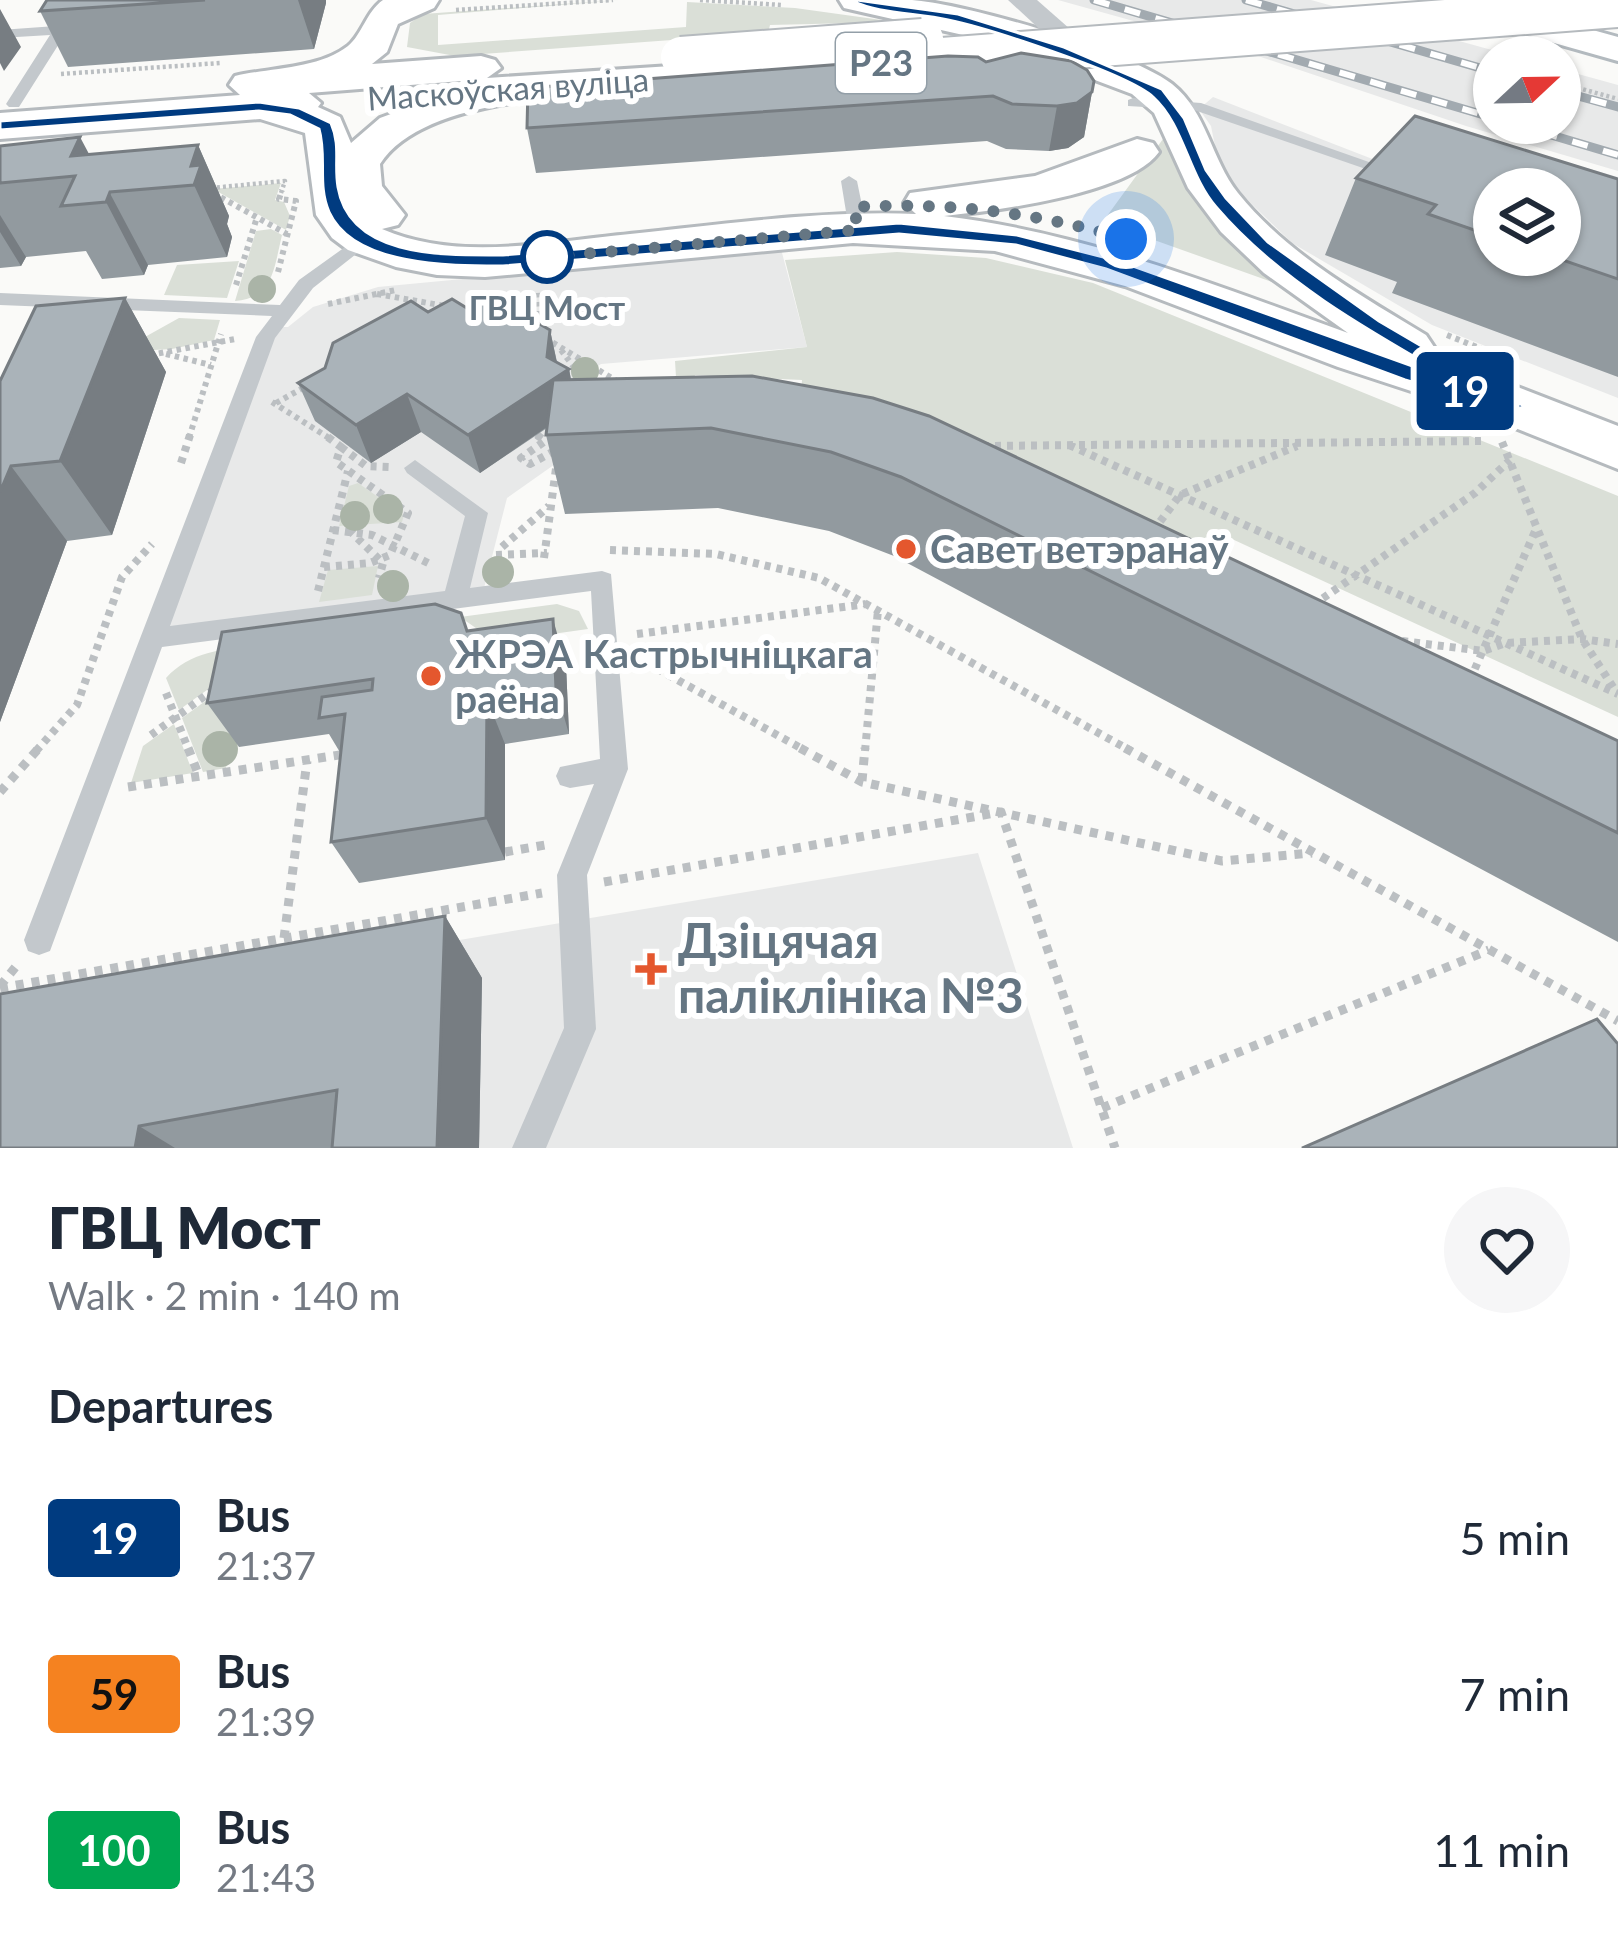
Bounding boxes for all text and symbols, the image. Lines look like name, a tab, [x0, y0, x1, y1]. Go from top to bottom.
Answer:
road number: Р23	[836, 33, 926, 93]
north arrow	[1473, 36, 1581, 144]
map controls	[1473, 36, 1581, 276]
street label: Маскоўская вуліца	[366, 58, 650, 118]
button: layers	[1473, 168, 1581, 276]
your location	[1096, 209, 1156, 269]
marker: ГВЦ Мост	[522, 232, 572, 282]
place label: ГВЦ Мост	[469, 287, 625, 327]
line badge: 19	[1411, 352, 1519, 430]
text: 19	[1441, 366, 1489, 416]
place label: Савет ветэранаў	[930, 525, 1229, 571]
marker: Савет ветэранаў	[893, 536, 919, 562]
place label: ЖРЭА Кастрычніцкага раёна	[455, 630, 873, 721]
marker: ЖРЭА Кастрычніцкага раёна	[418, 663, 444, 689]
place label: Дзіцячая паліклініка №3	[678, 911, 1023, 1023]
marker: Дзіцячая паліклініка №3	[635, 953, 667, 985]
button: heart	[1444, 1187, 1570, 1313]
text: ГВЦ Мост	[48, 1193, 321, 1261]
text: Walk · 2 min · 140 m	[48, 1272, 401, 1318]
text: Departures	[48, 1379, 273, 1433]
text: Bus	[216, 1488, 290, 1542]
text: 5 min	[1459, 1511, 1570, 1565]
text: 19	[90, 1513, 138, 1563]
text: 21:37	[216, 1542, 316, 1588]
text: Bus	[216, 1644, 290, 1698]
text: 7 min	[1459, 1667, 1570, 1721]
text: 59	[90, 1669, 138, 1719]
text: 21:39	[216, 1698, 316, 1744]
text: Bus	[216, 1800, 290, 1854]
text: 11 min	[1433, 1823, 1570, 1877]
text: 100	[77, 1825, 151, 1875]
text: 21:43	[216, 1854, 316, 1900]

